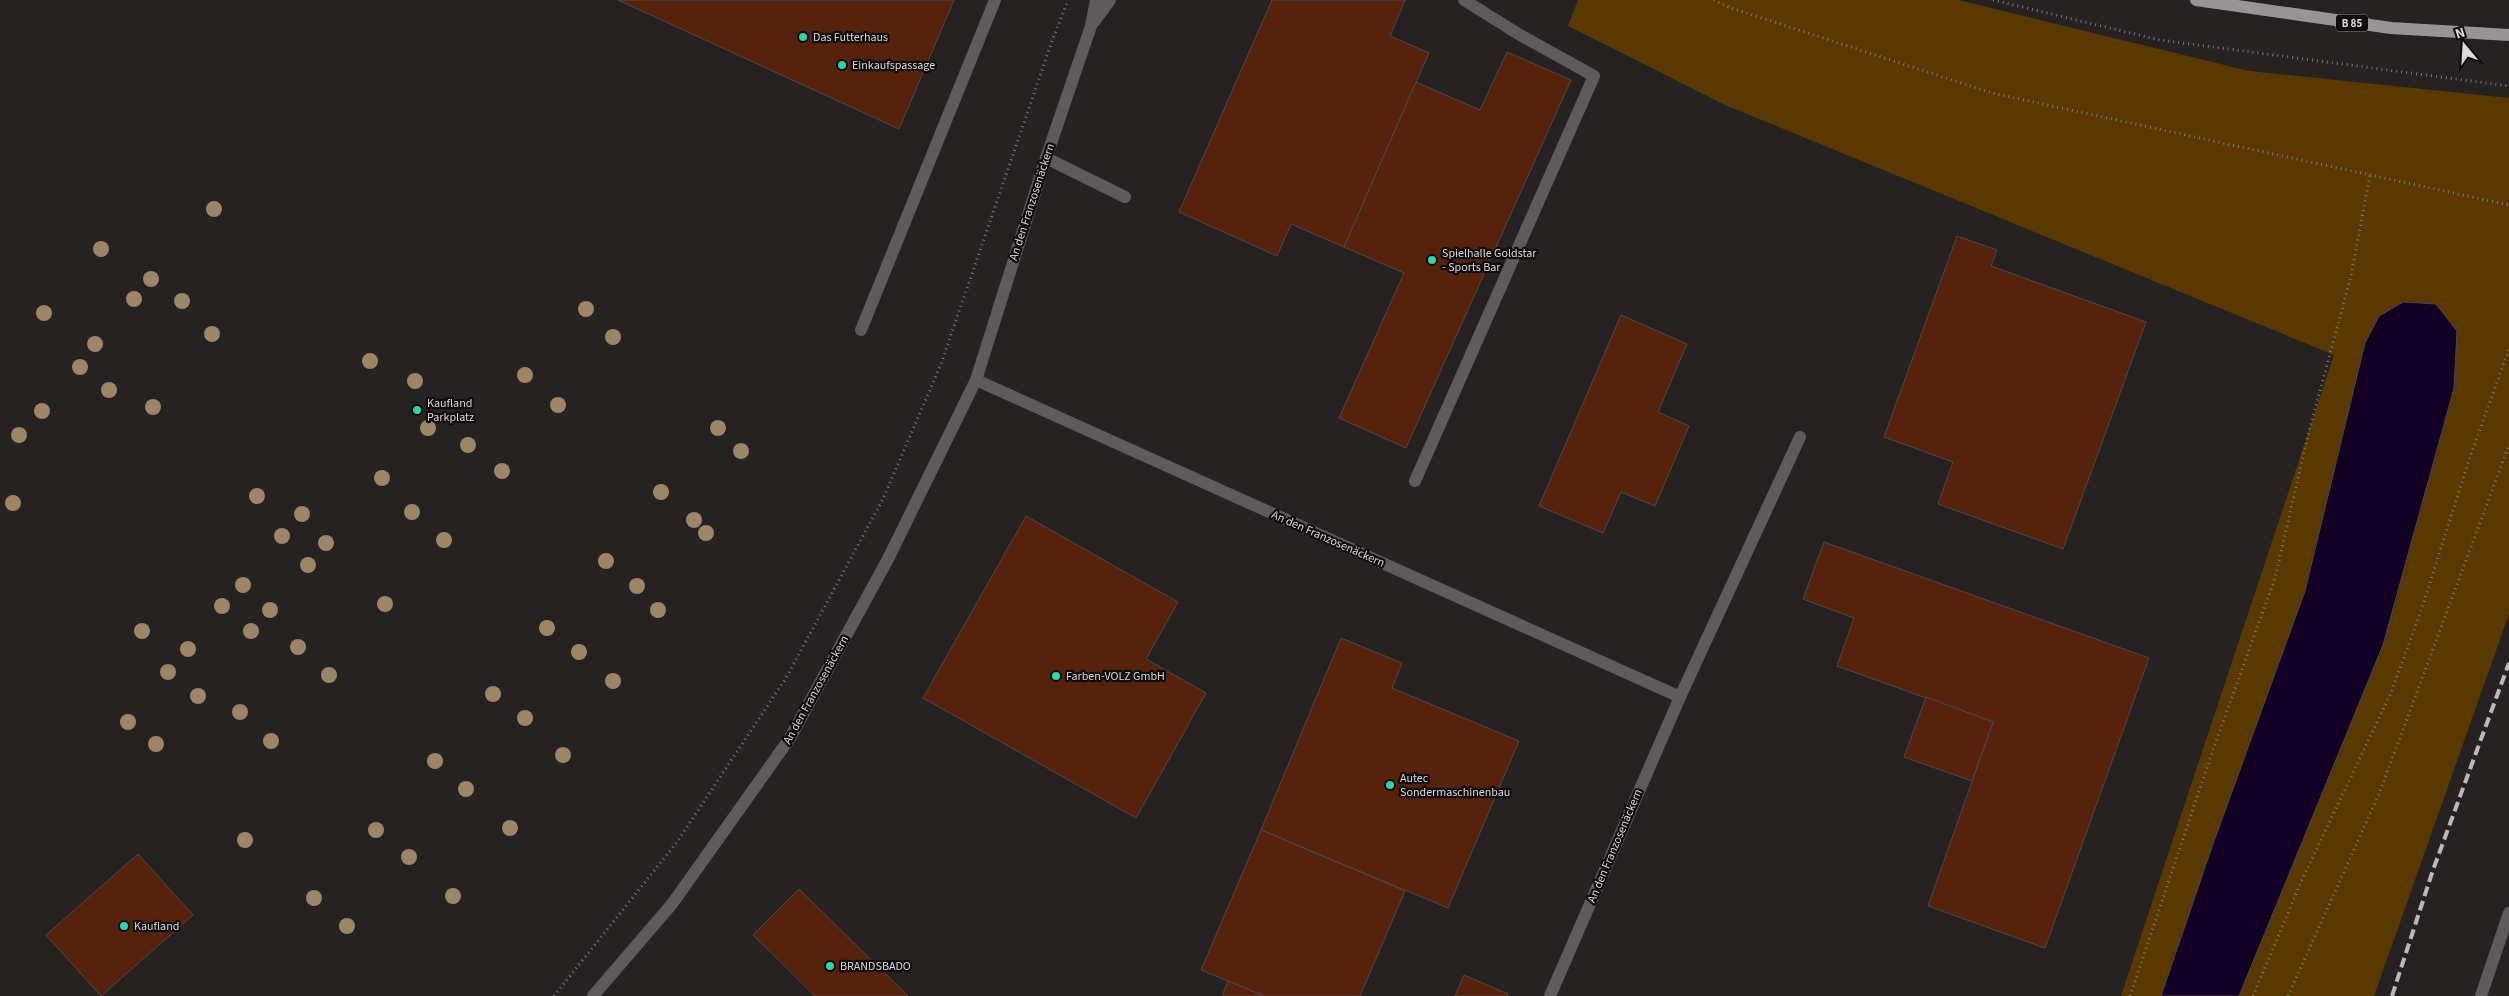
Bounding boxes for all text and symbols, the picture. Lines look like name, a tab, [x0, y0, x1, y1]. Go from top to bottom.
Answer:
road number: B 85	[2336, 14, 2368, 32]
north arrow	[2439, 20, 2489, 70]
text: N	[2453, 23, 2468, 45]
place label: Das Futterhaus	[813, 29, 888, 46]
marker: Das Futterhaus	[797, 31, 809, 43]
place label: Einkaufspassage	[852, 57, 935, 74]
marker: Einkaufspassage	[836, 59, 848, 71]
street label: An den Franzosenäckern	[1005, 141, 1059, 263]
place label: Spielhalle Goldstar - Sports Bar	[1442, 245, 1537, 276]
marker: Spielhalle Goldstar - Sports Bar	[1426, 254, 1438, 266]
place label: Kaufland Parkplatz	[427, 395, 474, 426]
marker: Kaufland Parkplatz	[411, 404, 423, 416]
street label: An den Franzosenäckern	[1269, 506, 1387, 572]
street label: An den Franzosenäckern	[779, 632, 853, 748]
place label: Farben-VOLZ GmbH	[1066, 668, 1165, 685]
marker: Farben-VOLZ GmbH	[1050, 670, 1062, 682]
place label: Autec Sondermaschinenbau	[1400, 770, 1510, 801]
marker: Autec Sondermaschinenbau	[1384, 779, 1396, 791]
street label: An den Franzosenäckern	[1583, 786, 1647, 906]
place label: Kaufland	[134, 918, 179, 935]
marker: Kaufland	[118, 920, 130, 932]
place label: BRANDSBADO	[840, 958, 911, 975]
marker: BRANDSBADO	[824, 960, 836, 972]

